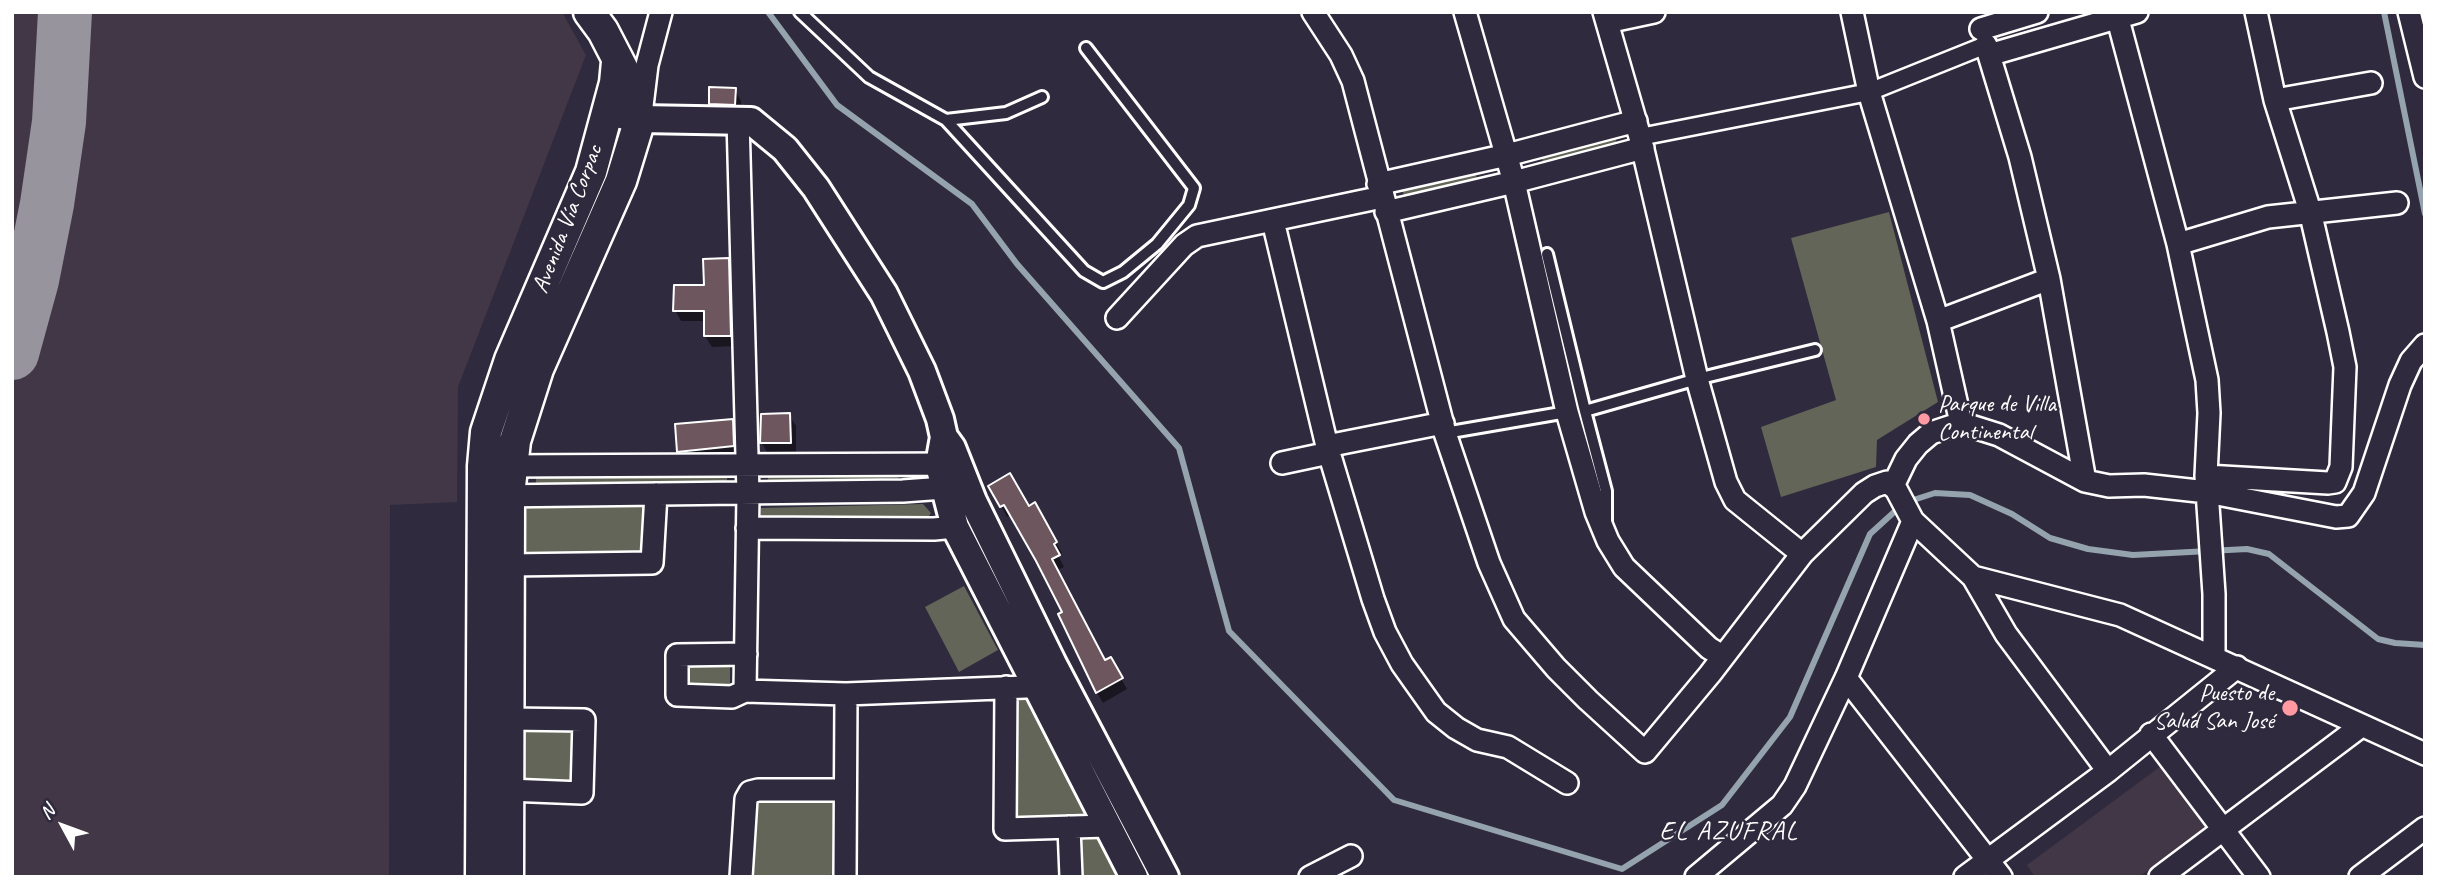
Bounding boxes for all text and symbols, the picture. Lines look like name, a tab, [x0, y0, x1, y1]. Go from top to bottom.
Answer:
street label: Avenida Vía Corpac	[526, 141, 610, 297]
place label: Parque de Villa Continental	[1938, 391, 2056, 447]
marker: Parque de Villa Continental	[1916, 411, 1932, 427]
place label: Puesto de Salud San José	[2154, 680, 2274, 736]
marker: Puesto de Salud San José	[2280, 698, 2300, 718]
north arrow	[28, 791, 98, 861]
text: N	[34, 800, 60, 825]
district label: EL AZUFRAL	[1661, 816, 1797, 848]

